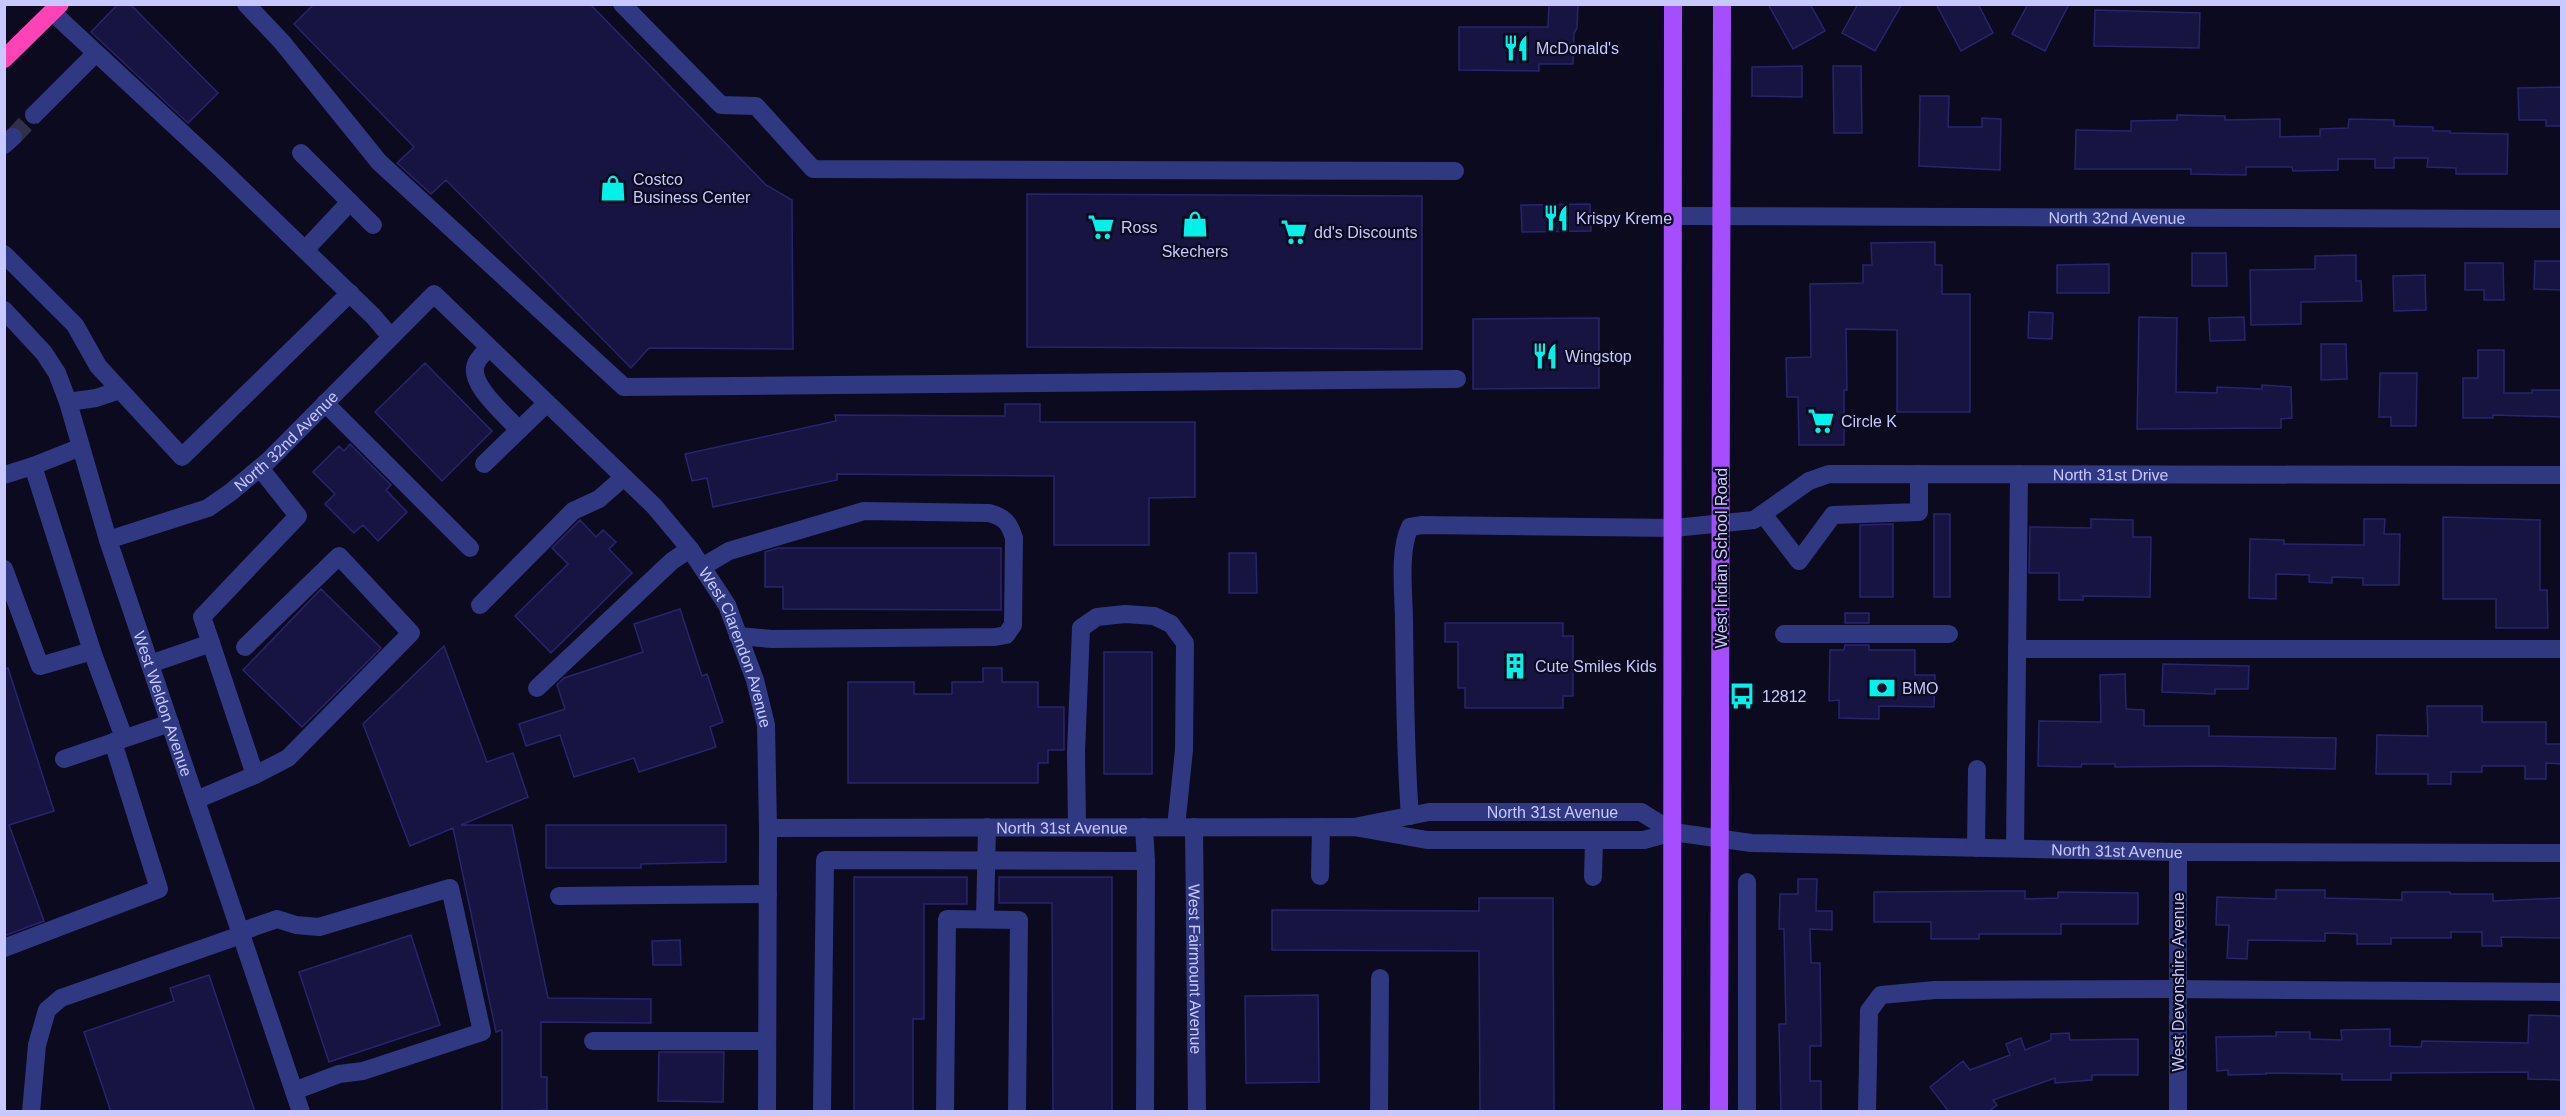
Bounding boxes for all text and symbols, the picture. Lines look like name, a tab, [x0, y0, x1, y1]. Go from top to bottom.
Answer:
restaurant icon: McDonald's	[1501, 33, 1531, 63]
place label: McDonald's	[1536, 40, 1619, 57]
place label: Costco Business Center	[633, 171, 751, 206]
shop icon: Costco Business Center	[598, 173, 628, 203]
restaurant icon: Krispy Kreme	[1541, 203, 1571, 233]
shop icon: Skechers	[1180, 209, 1210, 239]
street label: North 32nd Avenue	[2049, 209, 2186, 226]
place label: Krispy Kreme	[1576, 210, 1672, 227]
supermarket icon: Ross	[1086, 212, 1116, 242]
supermarket icon: dd's Discounts	[1279, 217, 1309, 247]
place label: Ross	[1121, 219, 1157, 236]
place label: dd's Discounts	[1314, 224, 1418, 241]
place label: Skechers	[1162, 243, 1228, 260]
restaurant icon: Wingstop	[1530, 341, 1560, 371]
place label: Wingstop	[1565, 348, 1632, 365]
street label: North 32nd Avenue	[231, 387, 341, 494]
supermarket icon: Circle K	[1806, 406, 1836, 436]
place label: Circle K	[1841, 413, 1897, 430]
street label: North 31st Drive	[2053, 466, 2169, 483]
street label: West Indian School Road	[1713, 468, 1730, 648]
street label: West Clarendon Avenue	[696, 564, 775, 729]
street label: West Weldon Avenue	[131, 629, 196, 779]
building icon: Cute Smiles Kids	[1500, 651, 1530, 681]
place label: Cute Smiles Kids	[1535, 658, 1657, 675]
bank icon: BMO	[1867, 673, 1897, 703]
place label: BMO	[1902, 680, 1938, 697]
bus stop icon: 12812	[1727, 681, 1757, 711]
place label: 12812	[1762, 688, 1807, 705]
street label: North 31st Avenue	[1487, 804, 1618, 821]
street label: North 31st Avenue	[996, 819, 1128, 836]
street label: North 31st Avenue	[2051, 841, 2183, 861]
street label: West Fairmount Avenue	[1186, 884, 1205, 1054]
street label: West Devonshire Avenue	[2170, 892, 2187, 1072]

